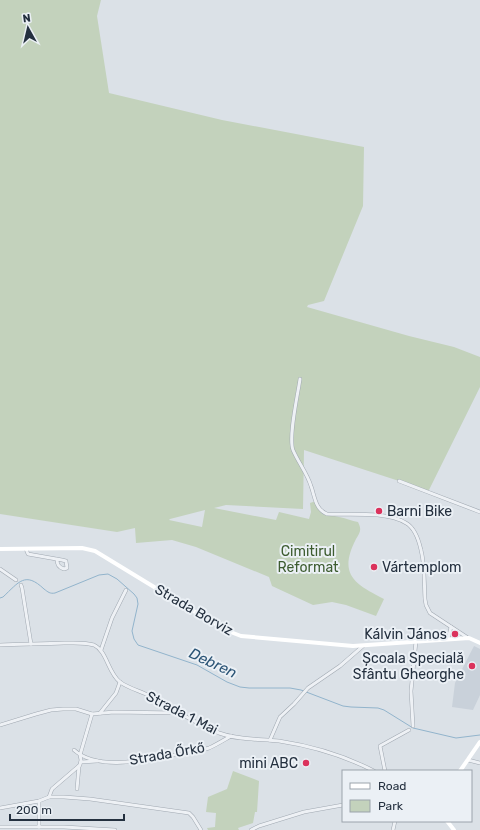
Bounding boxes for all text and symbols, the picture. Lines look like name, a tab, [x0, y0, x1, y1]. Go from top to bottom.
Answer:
north arrow	[8, 8, 48, 48]
text: N	[22, 12, 32, 26]
place label: Barni Bike	[387, 503, 452, 520]
marker: Barni Bike	[374, 506, 384, 516]
park label: Cimitirul Reformat	[277, 543, 339, 576]
place label: Vártemplom	[382, 559, 461, 576]
marker: Vártemplom	[369, 562, 379, 572]
street label: Strada Borviz	[152, 581, 236, 639]
place label: Kálvin János	[364, 626, 447, 643]
marker: Kálvin János	[450, 629, 460, 639]
water label: Debren	[186, 644, 240, 682]
place label: Școala Specială Sfântu Gheorghe	[353, 650, 464, 683]
marker: Școala Specială Sfântu Gheorghe	[467, 661, 477, 671]
street label: Strada 1 Mai	[143, 688, 221, 738]
street label: Strada Őrkő	[128, 738, 206, 769]
place label: mini ABC	[239, 755, 298, 772]
marker: mini ABC	[301, 758, 311, 768]
legend	[342, 770, 472, 822]
text: Road	[378, 779, 406, 793]
scale bar	[10, 796, 124, 822]
text: Park	[378, 799, 404, 813]
text: 200 m	[16, 803, 52, 817]

